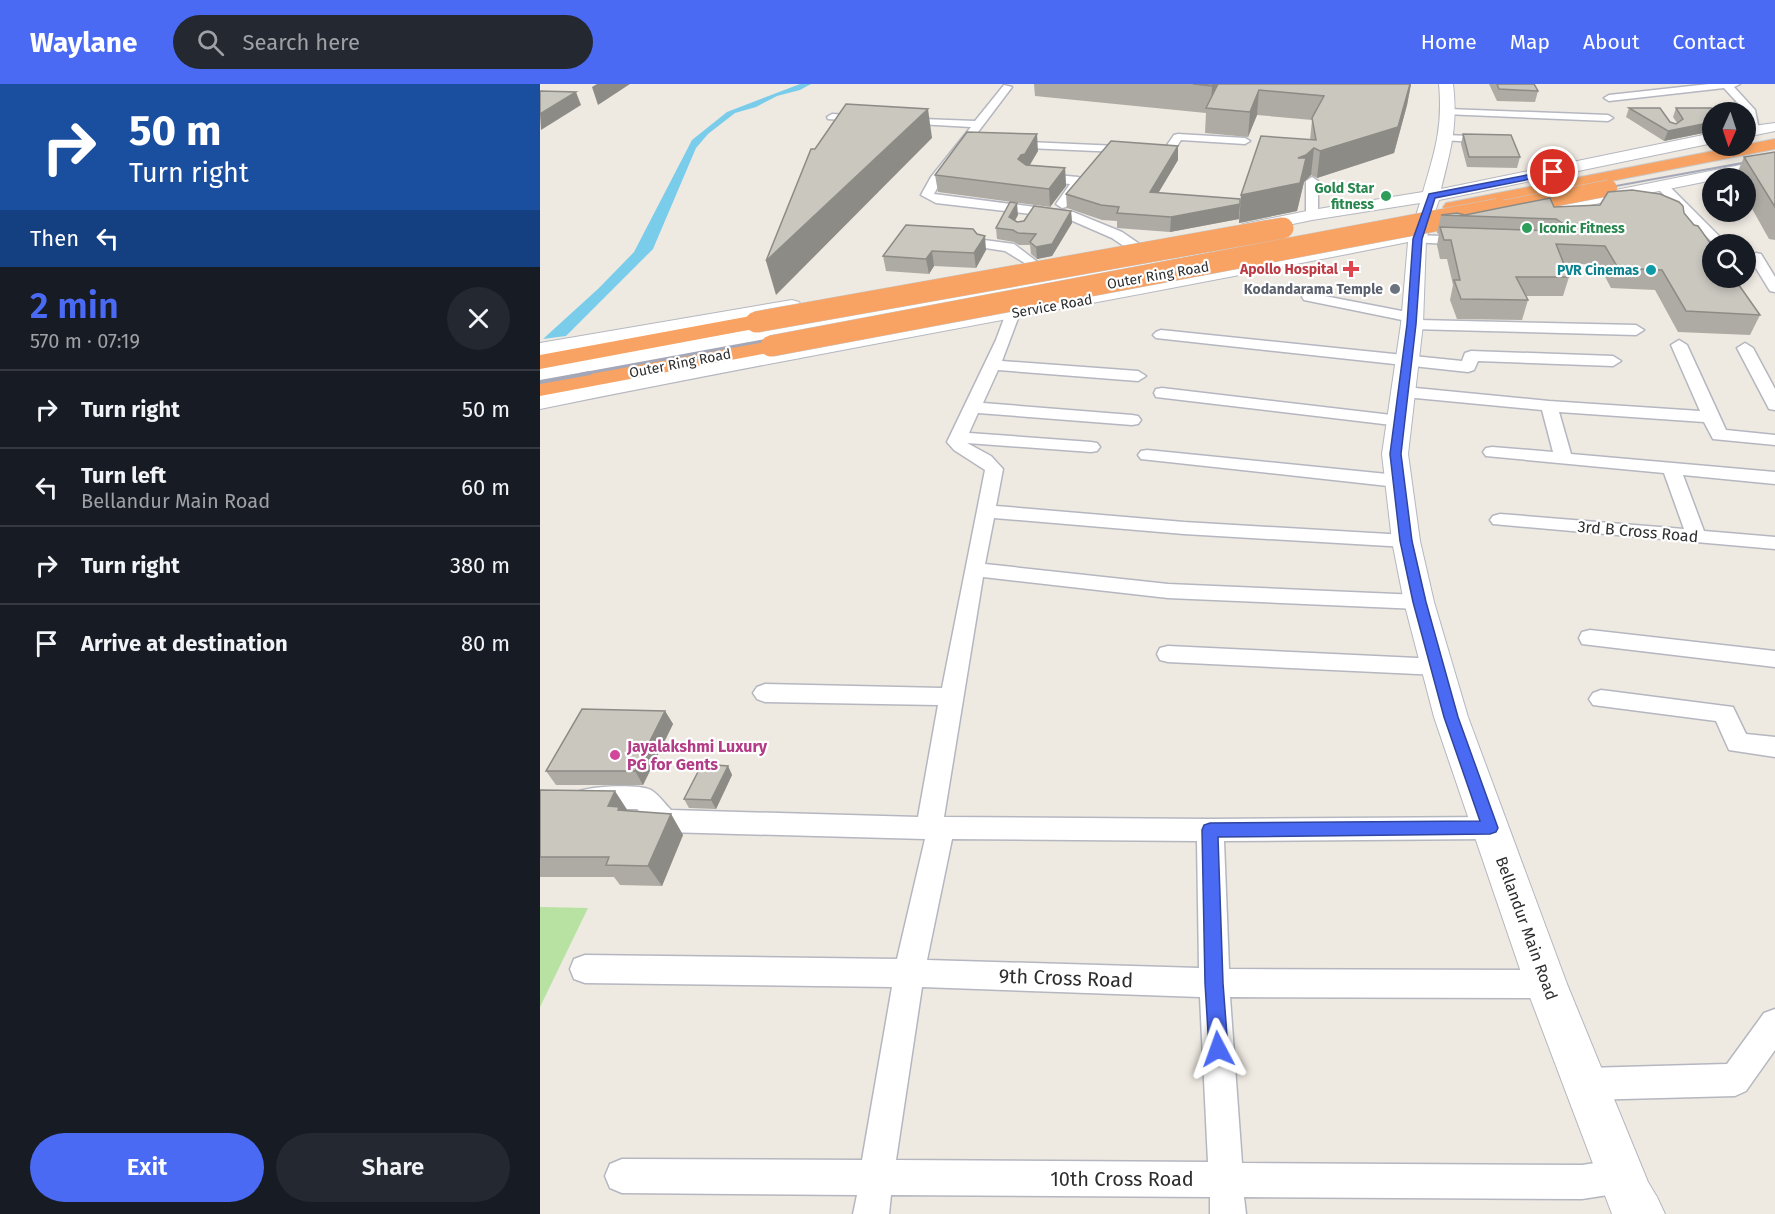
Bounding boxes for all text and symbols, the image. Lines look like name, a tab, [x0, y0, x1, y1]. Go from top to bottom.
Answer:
search box	[173, 15, 593, 69]
text: Waylane	[30, 26, 137, 59]
icon: search	[194, 26, 227, 59]
text: Search here	[242, 29, 360, 56]
text: Home	[1421, 29, 1477, 55]
text: Map	[1510, 29, 1550, 55]
text: About	[1583, 29, 1640, 55]
text: Contact	[1673, 29, 1745, 55]
north arrow	[1702, 102, 1756, 156]
map controls	[1702, 102, 1756, 288]
text: 50 m	[129, 106, 222, 156]
icon: right	[30, 108, 108, 186]
pin	[1527, 146, 1578, 197]
icon: arrive	[1536, 155, 1569, 188]
text: Turn right	[129, 157, 249, 189]
button: sound	[1702, 168, 1756, 222]
place label: Gold Star fitness	[1314, 180, 1374, 213]
marker: Gold Star fitness	[1379, 189, 1393, 203]
place label: Iconic Fitness	[1539, 220, 1625, 237]
marker: Iconic Fitness	[1520, 221, 1534, 235]
icon: left	[91, 222, 124, 255]
text: Then	[30, 225, 79, 252]
button: search	[1702, 234, 1756, 288]
street label: Outer Ring Road	[1106, 258, 1210, 293]
marker: Apollo Hospital	[1342, 260, 1360, 278]
place label: Apollo Hospital	[1239, 261, 1339, 278]
place label: PVR Cinemas	[1557, 262, 1639, 279]
marker: PVR Cinemas	[1644, 263, 1658, 277]
place label: Kodandarama Temple	[1244, 281, 1383, 298]
marker: Kodandarama Temple	[1388, 282, 1402, 296]
text: 2 min	[30, 284, 119, 328]
button: close	[447, 287, 510, 350]
street label: Service Road	[1010, 291, 1094, 322]
text: 570 m · 07:19	[30, 329, 140, 353]
street label: Outer Ring Road	[628, 345, 732, 382]
icon: right	[30, 393, 63, 426]
text: Turn right	[81, 396, 180, 423]
text: 50 m	[462, 396, 510, 423]
text: Turn left	[81, 462, 166, 489]
icon: left	[30, 471, 63, 504]
text: 60 m	[461, 474, 510, 501]
text: Bellandur Main Road	[81, 489, 270, 513]
street label: 3rd B Cross Road	[1577, 517, 1699, 546]
icon: right	[30, 549, 63, 582]
text: Turn right	[81, 552, 180, 579]
text: 380 m	[450, 552, 510, 579]
icon: arrive	[30, 627, 63, 660]
text: Arrive at destination	[81, 630, 288, 657]
text: 80 m	[461, 630, 510, 657]
place label: Jayalakshmi Luxury PG for Gents	[626, 737, 768, 774]
marker: Jayalakshmi Luxury PG for Gents	[608, 748, 622, 762]
street label: Bellandur Main Road	[1492, 854, 1561, 1003]
street label: 9th Cross Road	[998, 964, 1134, 992]
position arrow	[1186, 1017, 1250, 1081]
button: Exit	[30, 1133, 264, 1202]
button: Share	[276, 1133, 510, 1202]
street label: 10th Cross Road	[1050, 1167, 1194, 1191]

